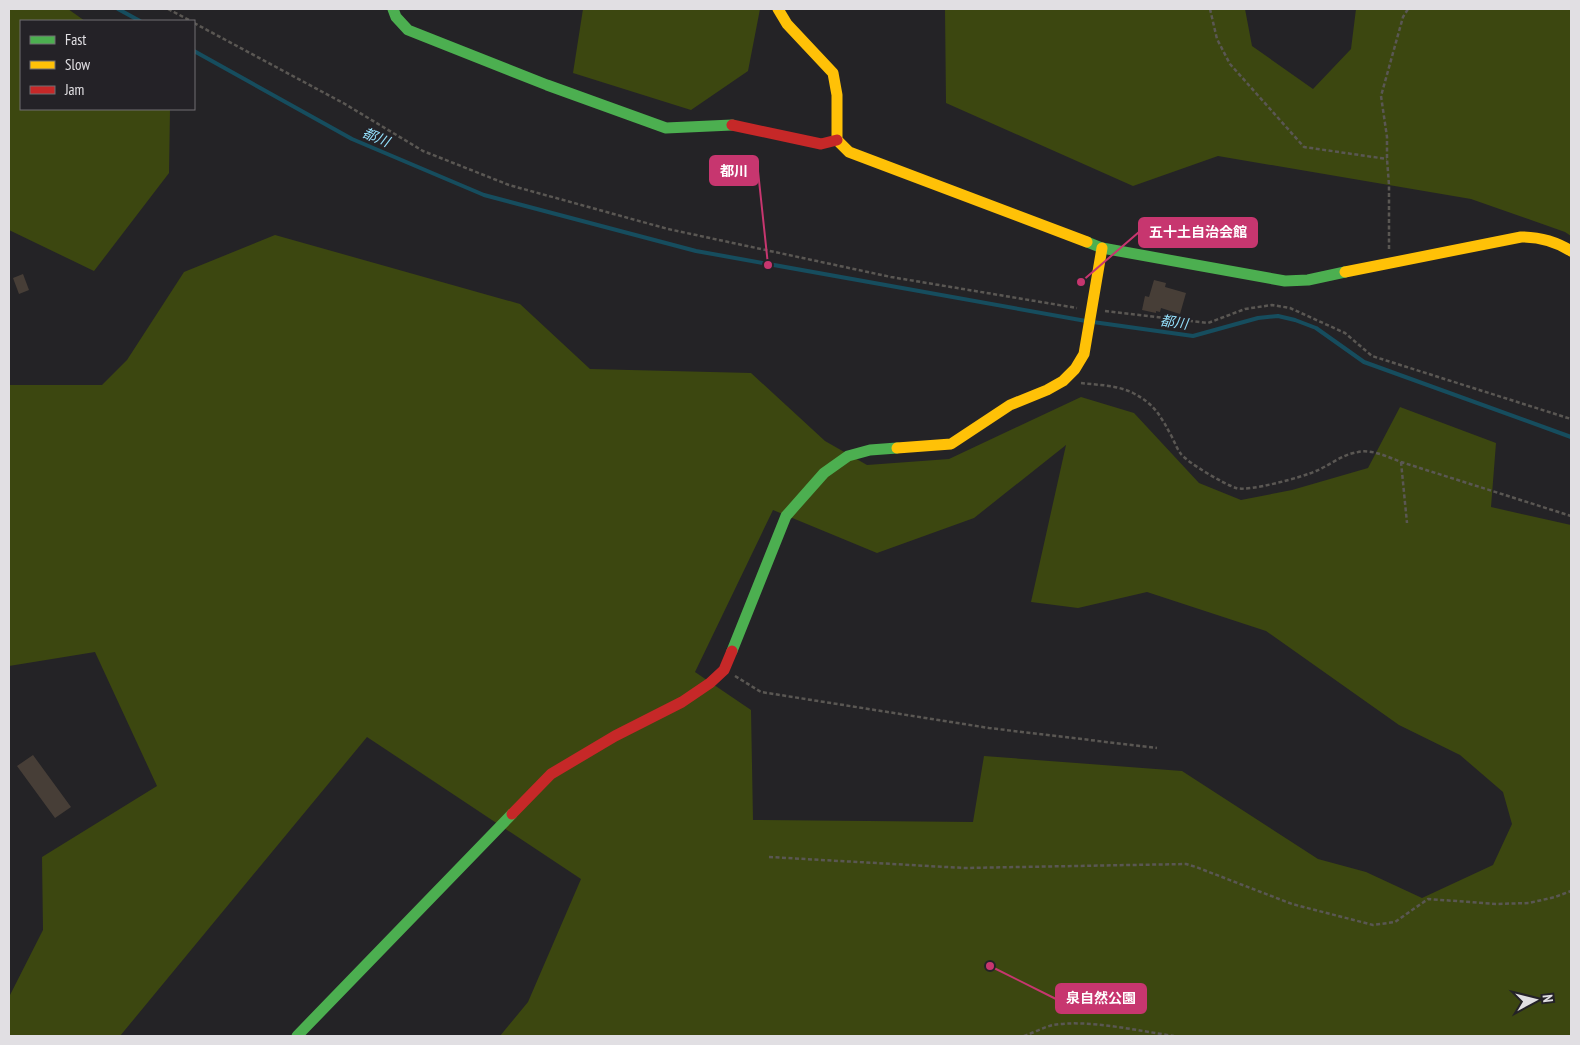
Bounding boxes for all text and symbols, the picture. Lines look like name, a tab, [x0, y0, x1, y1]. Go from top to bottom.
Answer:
legend	[20, 20, 195, 110]
text: Fast	[65, 30, 86, 49]
text: Slow	[65, 55, 90, 74]
text: Jam	[64, 80, 84, 99]
water label: 都川	[360, 123, 394, 152]
callout: 都川	[710, 156, 758, 185]
text: 都川	[720, 162, 748, 180]
callout: 五十土自治会館	[1139, 218, 1257, 247]
text: 五十土自治会館	[1149, 223, 1247, 241]
water label: 都川	[1159, 311, 1191, 333]
north arrow	[1510, 975, 1560, 1025]
callout: 泉自然公園	[1056, 984, 1146, 1013]
text: 泉自然公園	[1066, 989, 1136, 1007]
text: N	[1539, 994, 1557, 1003]

